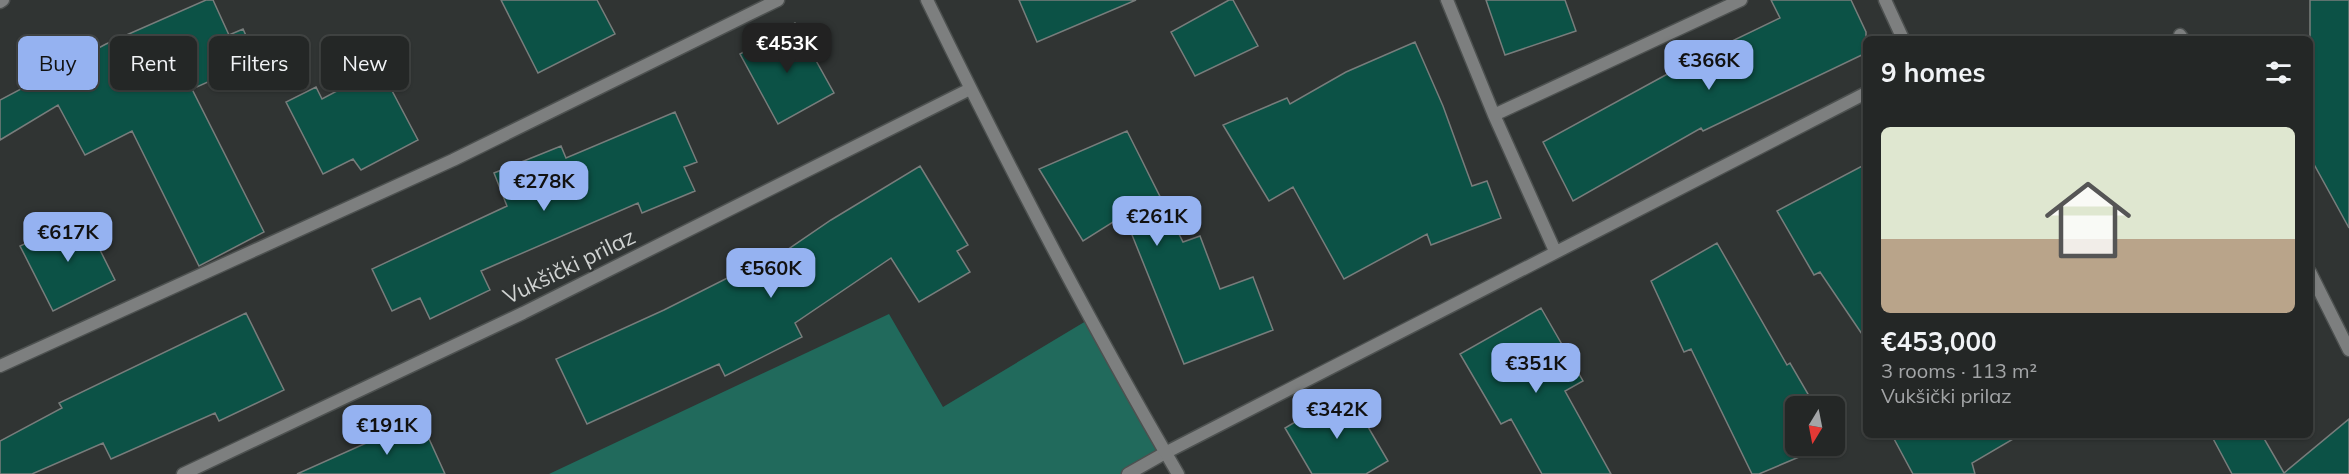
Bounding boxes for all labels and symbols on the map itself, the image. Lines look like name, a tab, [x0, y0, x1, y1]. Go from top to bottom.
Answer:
pin: €453K	[745, 23, 829, 74]
pin: €366K	[1667, 40, 1751, 91]
pin: €278K	[502, 161, 586, 212]
pin: €261K	[1115, 196, 1199, 247]
pin: €617K	[26, 212, 110, 263]
street label: Vukšički prilaz	[498, 222, 640, 310]
pin: €560K	[729, 248, 813, 299]
pin: €351K	[1494, 343, 1578, 394]
pin: €342K	[1295, 389, 1379, 440]
north arrow	[1785, 396, 1845, 456]
pin: €191K	[345, 405, 429, 456]

